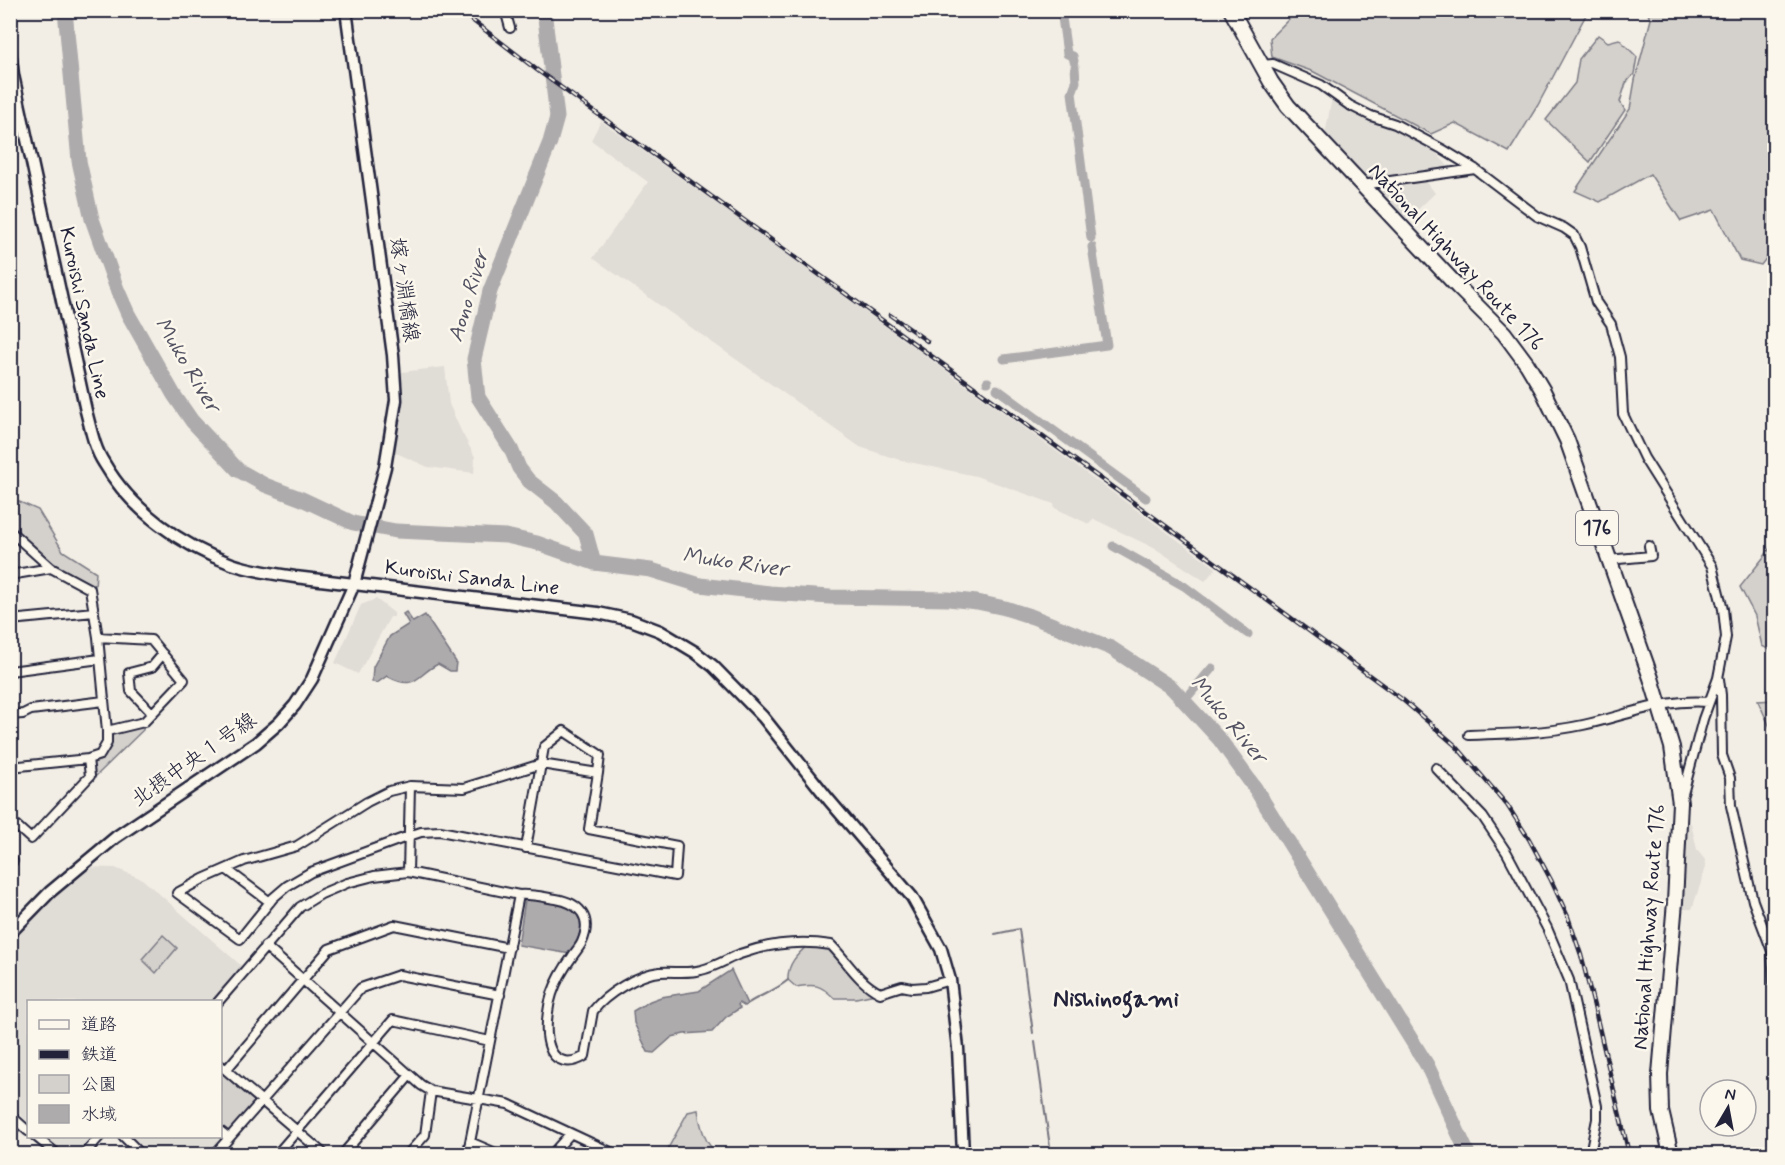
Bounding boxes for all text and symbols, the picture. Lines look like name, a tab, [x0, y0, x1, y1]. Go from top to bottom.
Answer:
street label: National Highway Route 176	[1362, 157, 1550, 357]
street label: Kuroishi Sanda Line	[52, 224, 116, 402]
street label: 嫁ヶ淵橋線	[383, 236, 425, 344]
water label: Aono River	[442, 244, 497, 345]
water label: Muko River	[148, 312, 228, 420]
road number: 176	[1576, 511, 1618, 545]
water label: Muko River	[681, 542, 792, 585]
street label: Kuroishi Sanda Line	[383, 553, 561, 603]
water label: Muko River	[1183, 670, 1275, 772]
street label: 北摂中央１号線	[126, 706, 262, 814]
street label: National Highway Route 176	[1626, 803, 1672, 1051]
district label: Nishinogami	[1053, 984, 1179, 1018]
legend	[27, 1000, 222, 1138]
text: 道路	[81, 1013, 117, 1037]
text: 鉄道	[81, 1043, 117, 1067]
text: 公園	[81, 1073, 117, 1097]
north arrow	[1698, 1078, 1758, 1138]
text: N	[1723, 1083, 1737, 1106]
text: 水域	[81, 1103, 117, 1127]

